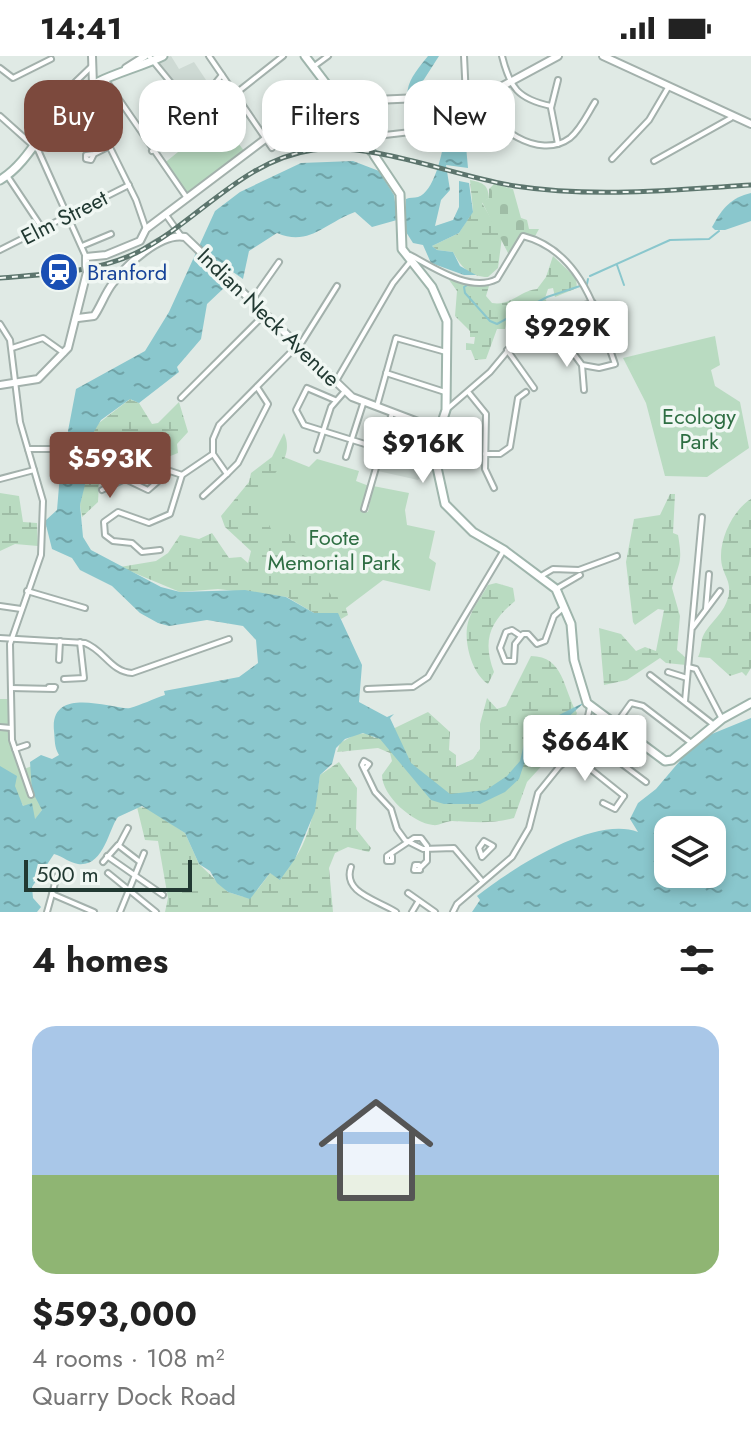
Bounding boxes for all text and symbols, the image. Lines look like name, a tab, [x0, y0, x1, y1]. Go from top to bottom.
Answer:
text: 14:41	[40, 7, 122, 50]
chip: Buy	[24, 80, 123, 152]
chip: Rent	[139, 80, 246, 152]
chip: Filters	[262, 80, 388, 152]
chip: New	[404, 80, 515, 152]
street label: Elm Street	[15, 181, 114, 252]
street label: Indian Neck Avenue	[190, 240, 348, 394]
station icon: Branford	[38, 251, 80, 293]
place label: Branford	[87, 256, 167, 288]
pin: $929K	[511, 301, 623, 369]
text: $929K	[524, 308, 610, 346]
park label: Ecology Park	[662, 400, 736, 457]
pin: $916K	[367, 417, 479, 485]
text: $916K	[382, 424, 464, 462]
pin: $593K	[54, 432, 166, 500]
text: $593K	[68, 439, 152, 477]
park label: Foote Memorial Park	[267, 521, 401, 578]
pin: $664K	[529, 715, 641, 783]
text: $664K	[541, 722, 629, 760]
map controls	[654, 816, 726, 888]
button: layers	[654, 816, 726, 888]
scale bar	[24, 856, 192, 892]
text: 500 m	[36, 858, 99, 890]
text: 4 homes	[32, 936, 168, 985]
icon: filters	[675, 938, 719, 982]
icon: home	[304, 1078, 448, 1222]
text: $593,000	[32, 1290, 197, 1339]
text: 4 rooms · 108 m²	[32, 1339, 225, 1377]
text: Quarry Dock Road	[32, 1377, 236, 1415]

